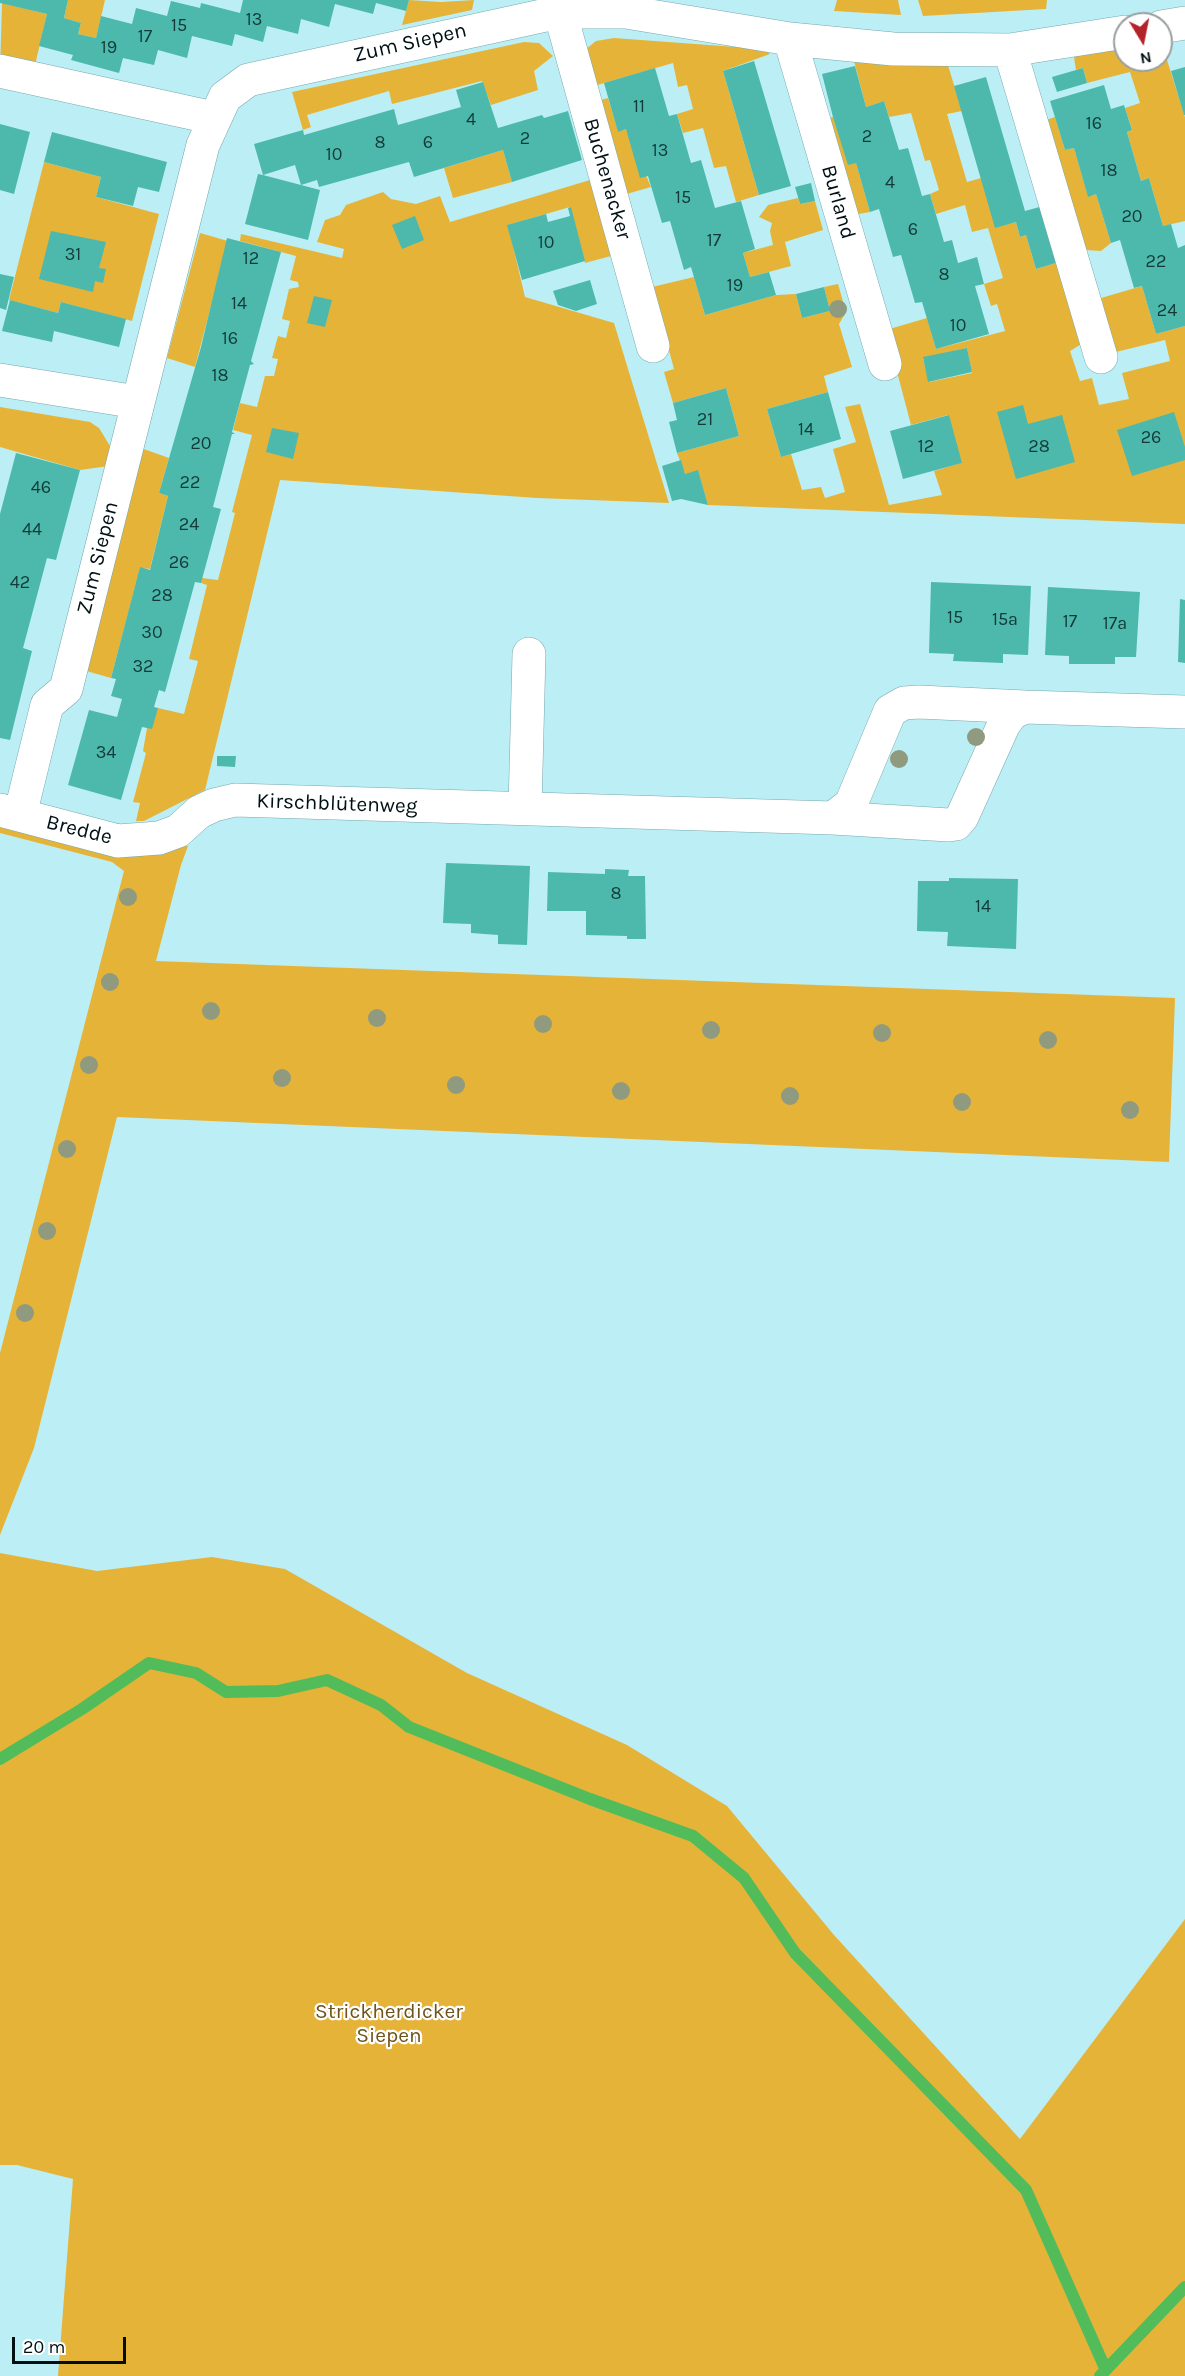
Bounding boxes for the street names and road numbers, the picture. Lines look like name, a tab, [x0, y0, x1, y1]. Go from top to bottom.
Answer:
street label: Zum Siepen	[351, 18, 469, 68]
street label: Buchenacker	[578, 115, 636, 243]
street label: Burland	[815, 162, 861, 242]
street label: Zum Siepen	[72, 499, 124, 617]
street label: Kirschblütenweg	[256, 789, 418, 819]
street label: Bredde	[43, 810, 115, 850]

